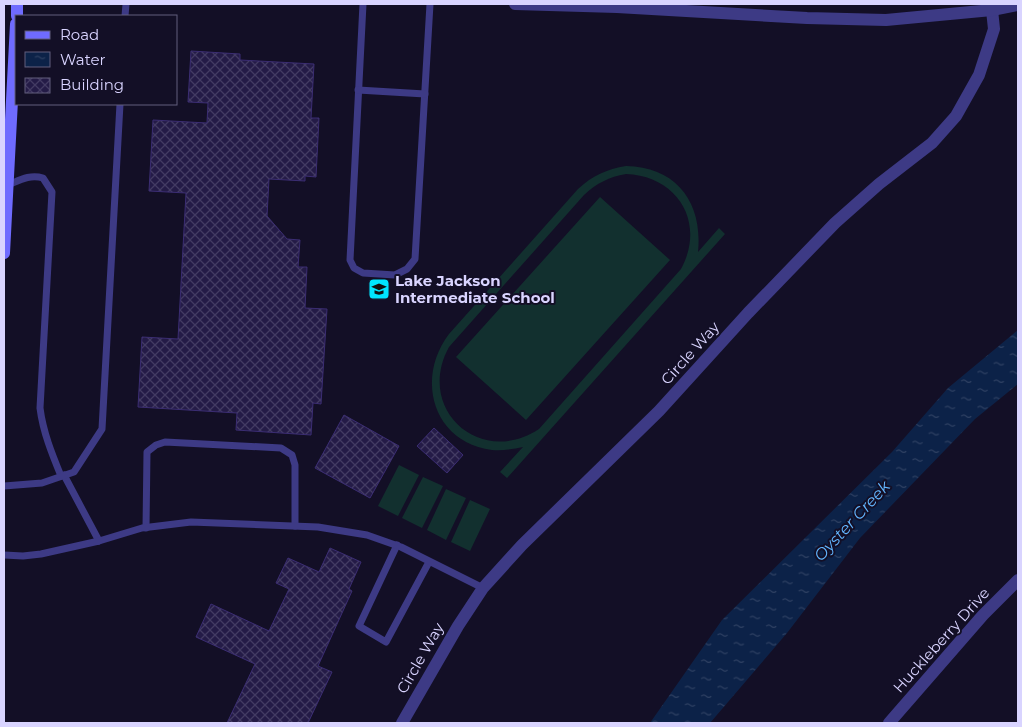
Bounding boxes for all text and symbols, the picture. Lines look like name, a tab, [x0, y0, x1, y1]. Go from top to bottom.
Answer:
legend	[15, 15, 178, 105]
text: Road	[60, 25, 99, 44]
text: Water	[60, 50, 106, 69]
text: Building	[60, 75, 124, 94]
place label: Lake Jackson Intermediate School	[395, 271, 555, 307]
school or university icon: Lake Jackson Intermediate School	[367, 277, 391, 301]
street label: Circle Way	[657, 317, 724, 388]
water label: Oyster Creek	[810, 476, 895, 565]
street label: Huckleberry Drive	[889, 583, 993, 697]
street label: Circle Way	[392, 619, 448, 697]

